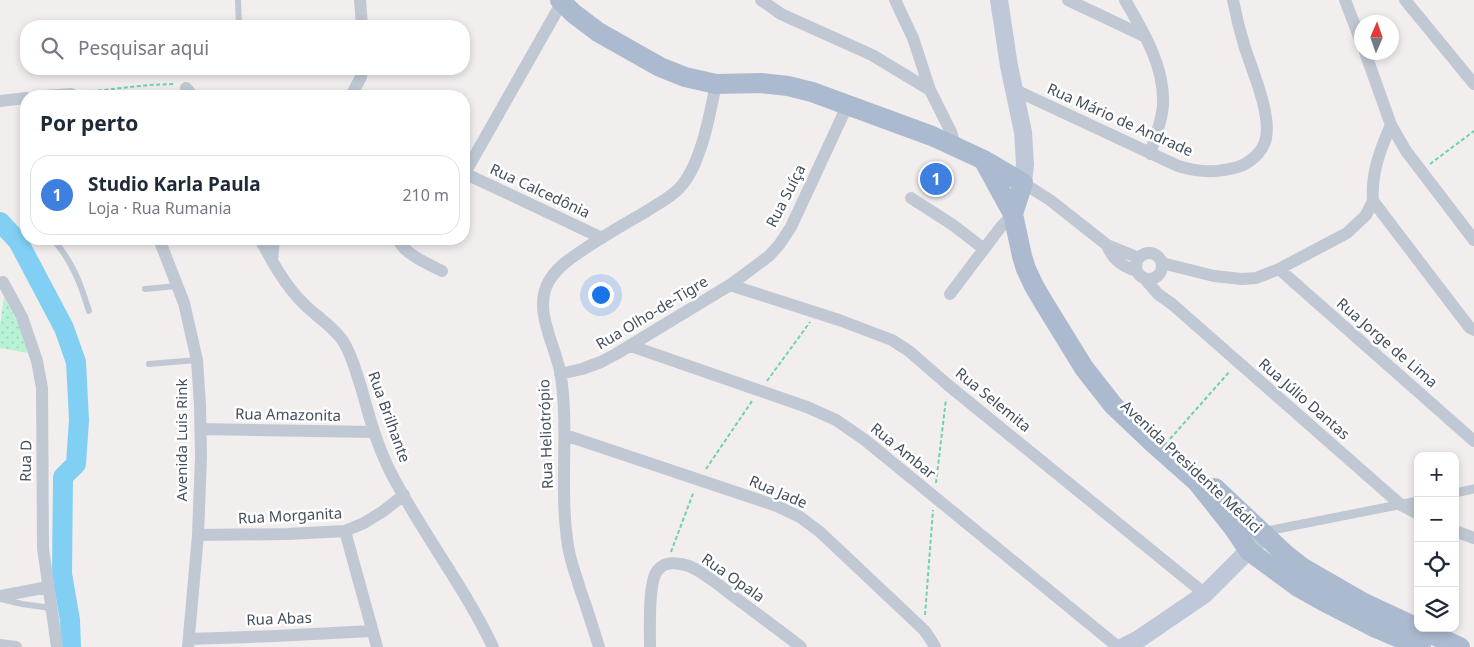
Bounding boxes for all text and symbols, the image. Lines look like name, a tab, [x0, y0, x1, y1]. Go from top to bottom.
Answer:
north arrow	[1354, 15, 1399, 60]
search box	[20, 20, 470, 75]
icon: search	[38, 34, 66, 62]
text: Pesquisar aqui	[78, 35, 209, 61]
street label: Rua Mário de Andrade	[1044, 78, 1196, 160]
text: Por perto	[40, 109, 138, 137]
street label: Rua Calcedônia	[487, 158, 594, 222]
pin: 1	[920, 160, 952, 198]
street label: Rua Suíça	[761, 161, 809, 230]
text: Studio Karla Paula	[88, 171, 261, 197]
text: 1	[52, 184, 62, 206]
text: 210 m	[402, 184, 449, 206]
text: Loja · Rua Rumania	[88, 197, 232, 219]
street label: Rua Olho-de-Tigre	[592, 271, 711, 354]
your location	[588, 282, 614, 308]
street label: Rua Jorge de Lima	[1333, 293, 1442, 392]
street label: Rua Júlio Dantas	[1255, 353, 1354, 443]
street label: Rua Selemita	[952, 363, 1036, 436]
street label: Rua Brilhante	[364, 368, 416, 465]
street label: Avenida Luis Rink	[171, 379, 191, 501]
street label: Rua Heliotrópio	[533, 379, 557, 489]
street label: Avenida Presidente Médici	[1117, 396, 1266, 537]
street label: Rua Amazonita	[235, 403, 341, 425]
street label: Rua Ambar	[867, 418, 940, 483]
street label: Rua D	[15, 440, 35, 482]
map controls	[1414, 452, 1459, 632]
button: +	[1414, 452, 1459, 497]
street label: Rua Jade	[746, 470, 810, 512]
button: −	[1414, 497, 1459, 542]
street label: Rua Morganita	[237, 502, 343, 528]
button: locate	[1414, 542, 1459, 587]
street label: Rua Opala	[698, 548, 769, 606]
button: layers	[1414, 587, 1459, 632]
street label: Rua Abas	[246, 607, 312, 629]

